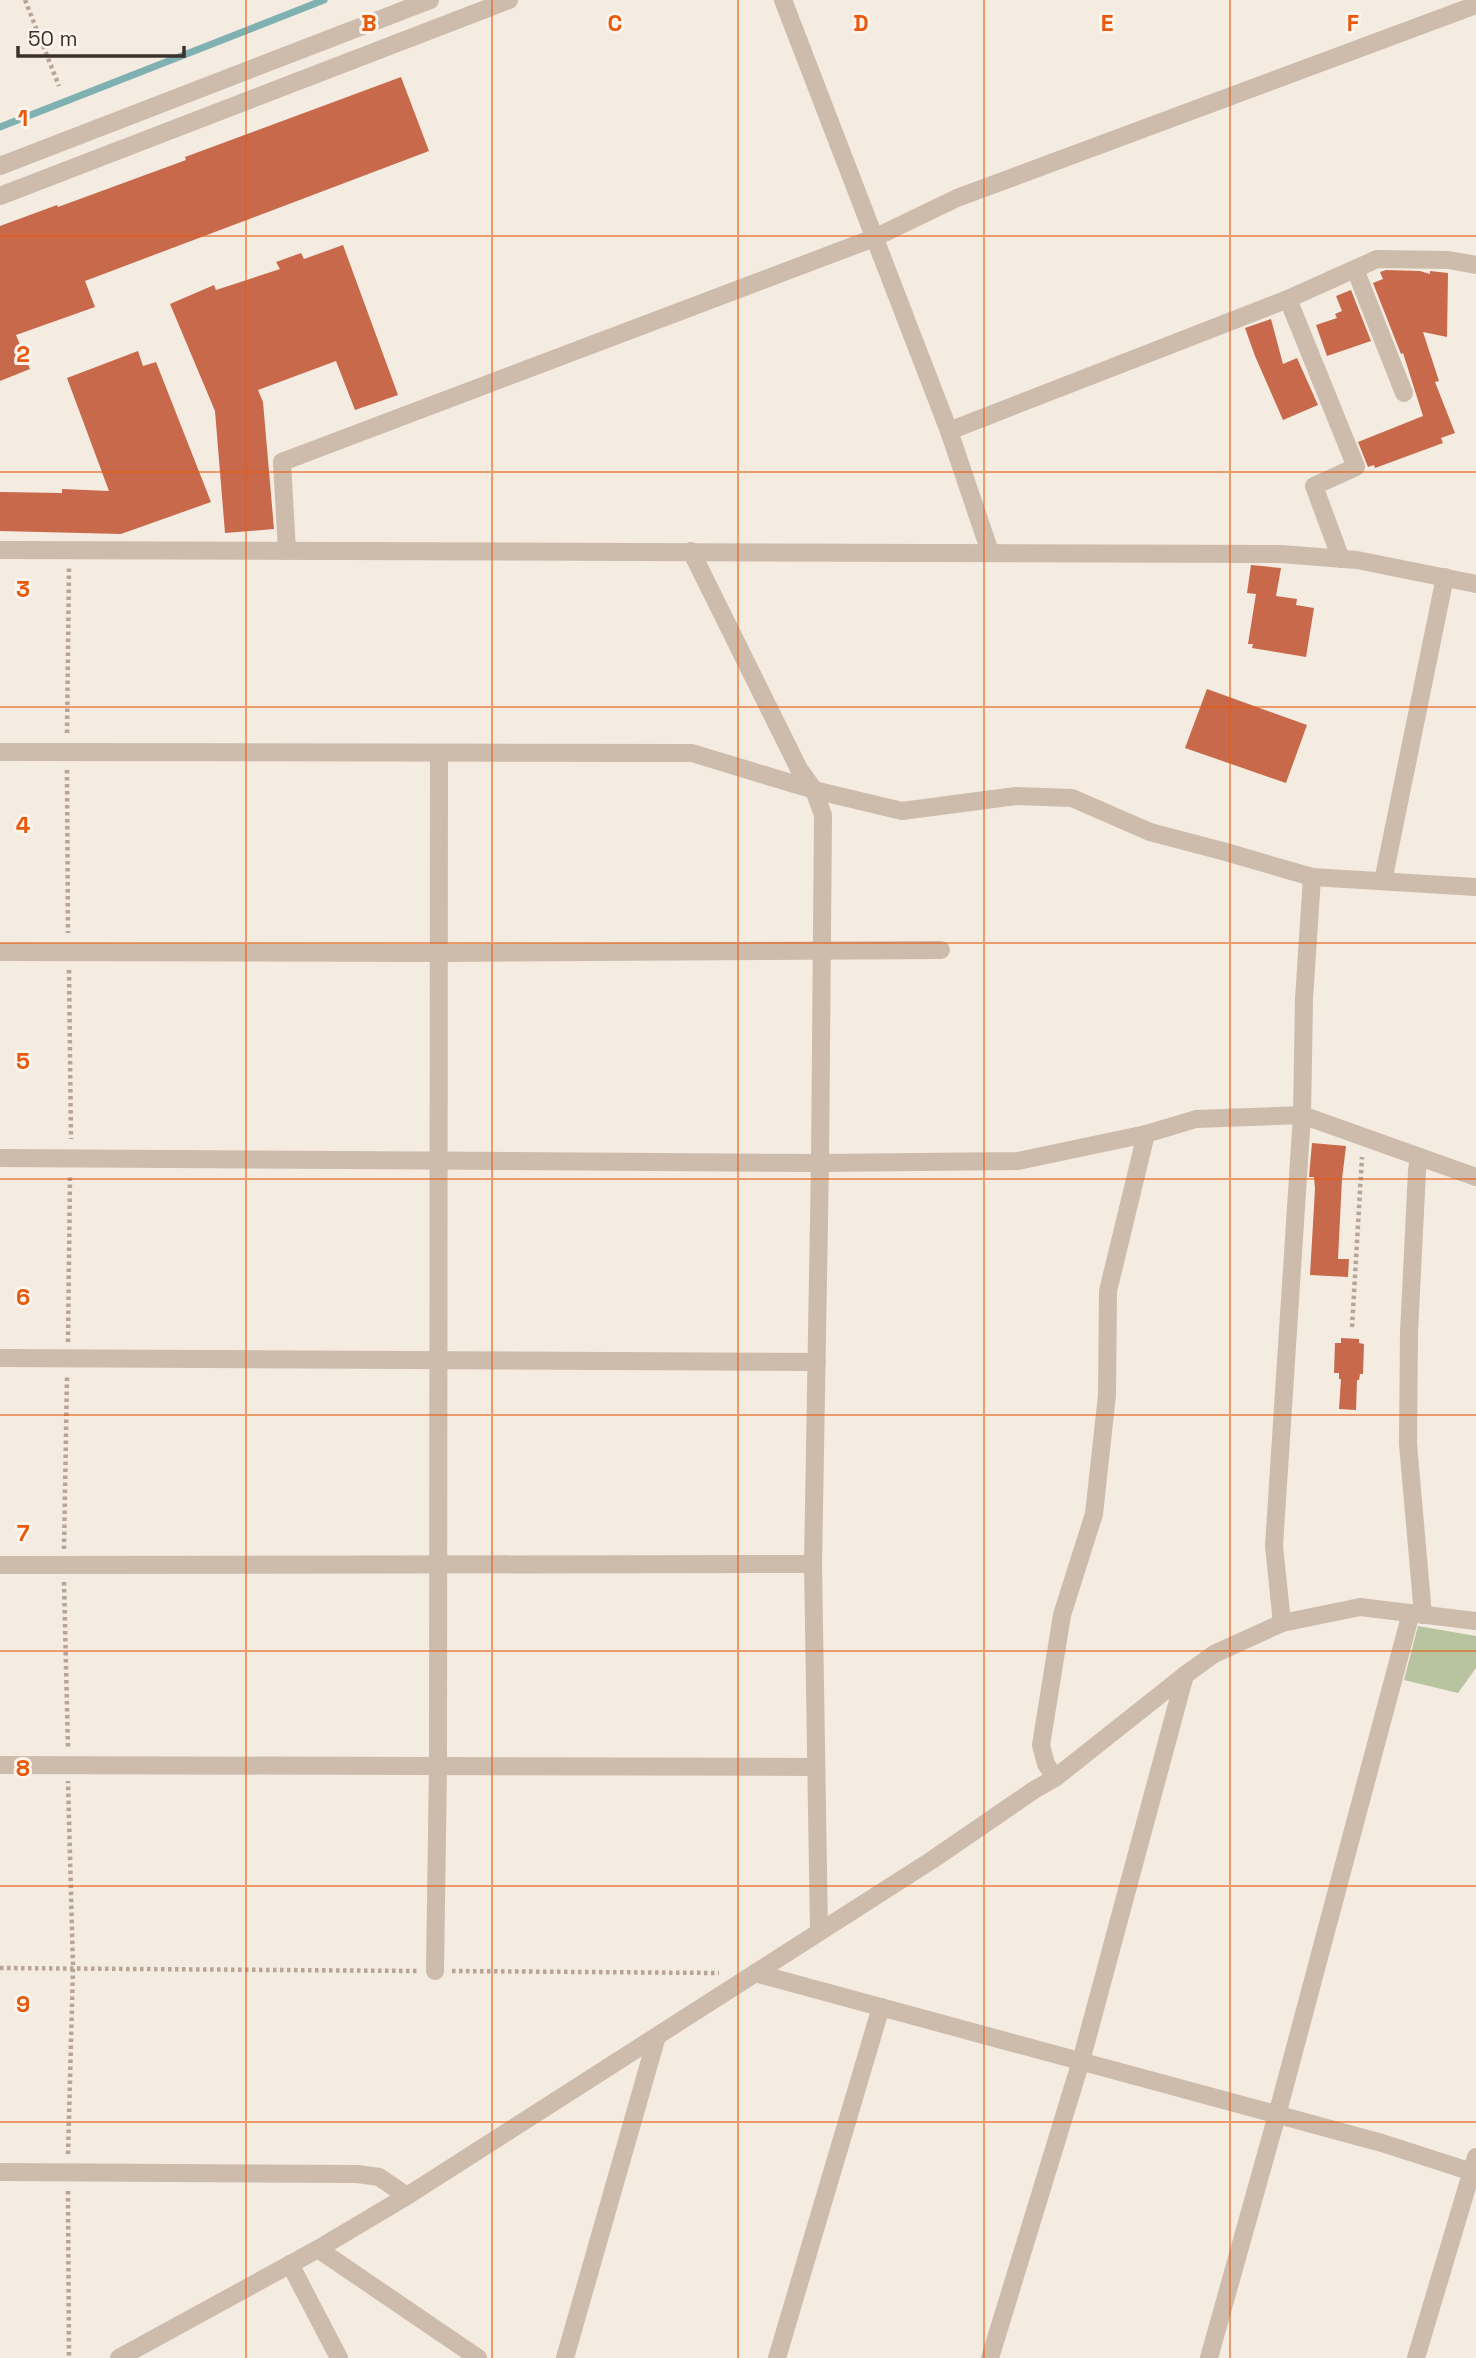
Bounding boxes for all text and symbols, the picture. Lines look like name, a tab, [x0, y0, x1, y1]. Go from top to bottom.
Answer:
text: B	[361, 8, 377, 38]
text: C	[608, 8, 622, 38]
text: D	[853, 8, 869, 38]
text: E	[1101, 8, 1113, 38]
text: F	[1347, 8, 1359, 38]
scale bar	[18, 14, 184, 58]
text: 50 m	[28, 25, 78, 52]
text: 1	[18, 103, 28, 133]
text: 2	[16, 339, 30, 369]
text: 3	[16, 574, 30, 604]
text: 4	[16, 810, 31, 840]
text: 5	[16, 1046, 30, 1076]
text: 6	[16, 1282, 30, 1312]
text: 7	[17, 1518, 30, 1548]
text: 8	[16, 1753, 30, 1783]
text: 9	[16, 1989, 30, 2019]

